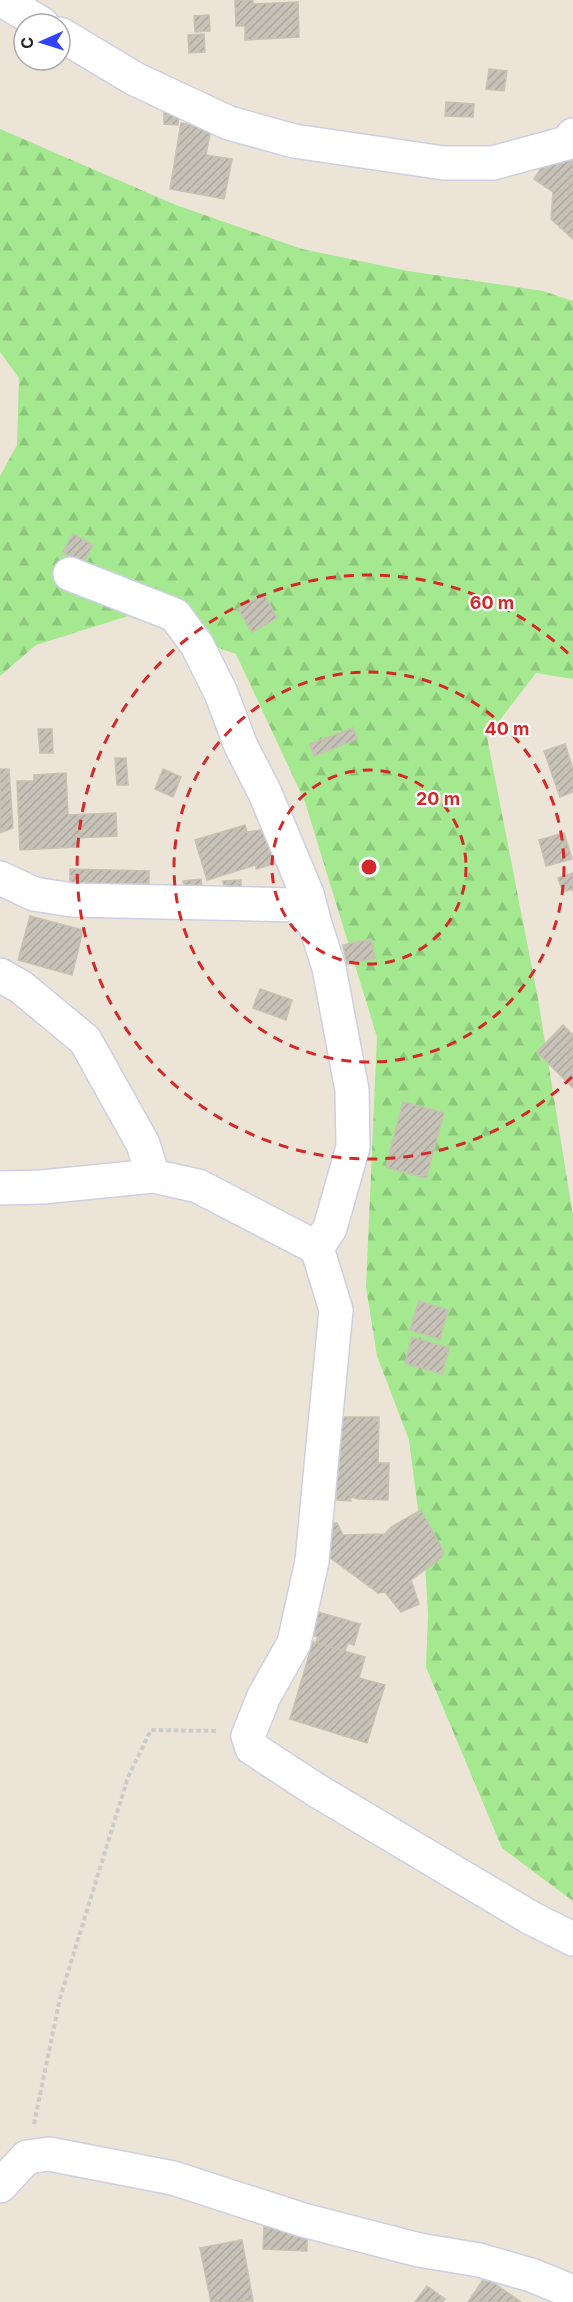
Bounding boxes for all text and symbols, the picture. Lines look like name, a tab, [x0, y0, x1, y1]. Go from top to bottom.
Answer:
north arrow	[12, 12, 72, 72]
text: С	[17, 36, 37, 49]
text: 60 m	[470, 592, 514, 613]
text: 40 m	[485, 718, 530, 739]
text: 20 m	[416, 788, 460, 809]
centre of rings	[359, 857, 379, 877]

